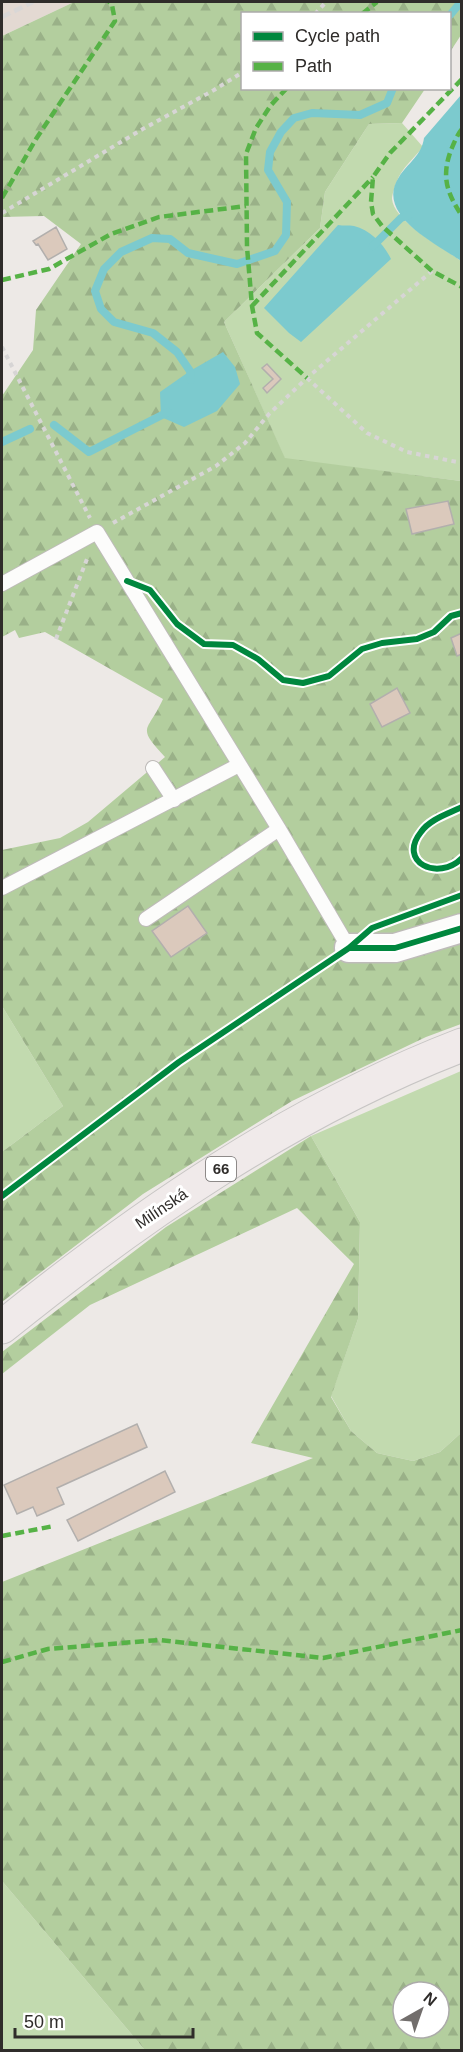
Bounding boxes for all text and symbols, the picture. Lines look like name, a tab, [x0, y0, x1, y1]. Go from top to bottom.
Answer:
legend	[241, 12, 451, 90]
text: Cycle path	[295, 26, 380, 46]
text: Path	[295, 56, 332, 76]
road number: 66	[206, 1157, 236, 1181]
street label: Milínská	[132, 1185, 190, 1232]
north arrow	[391, 1980, 451, 2040]
text: N	[420, 1989, 440, 2009]
scale bar	[15, 2001, 194, 2039]
text: 50 m	[24, 2012, 64, 2032]

